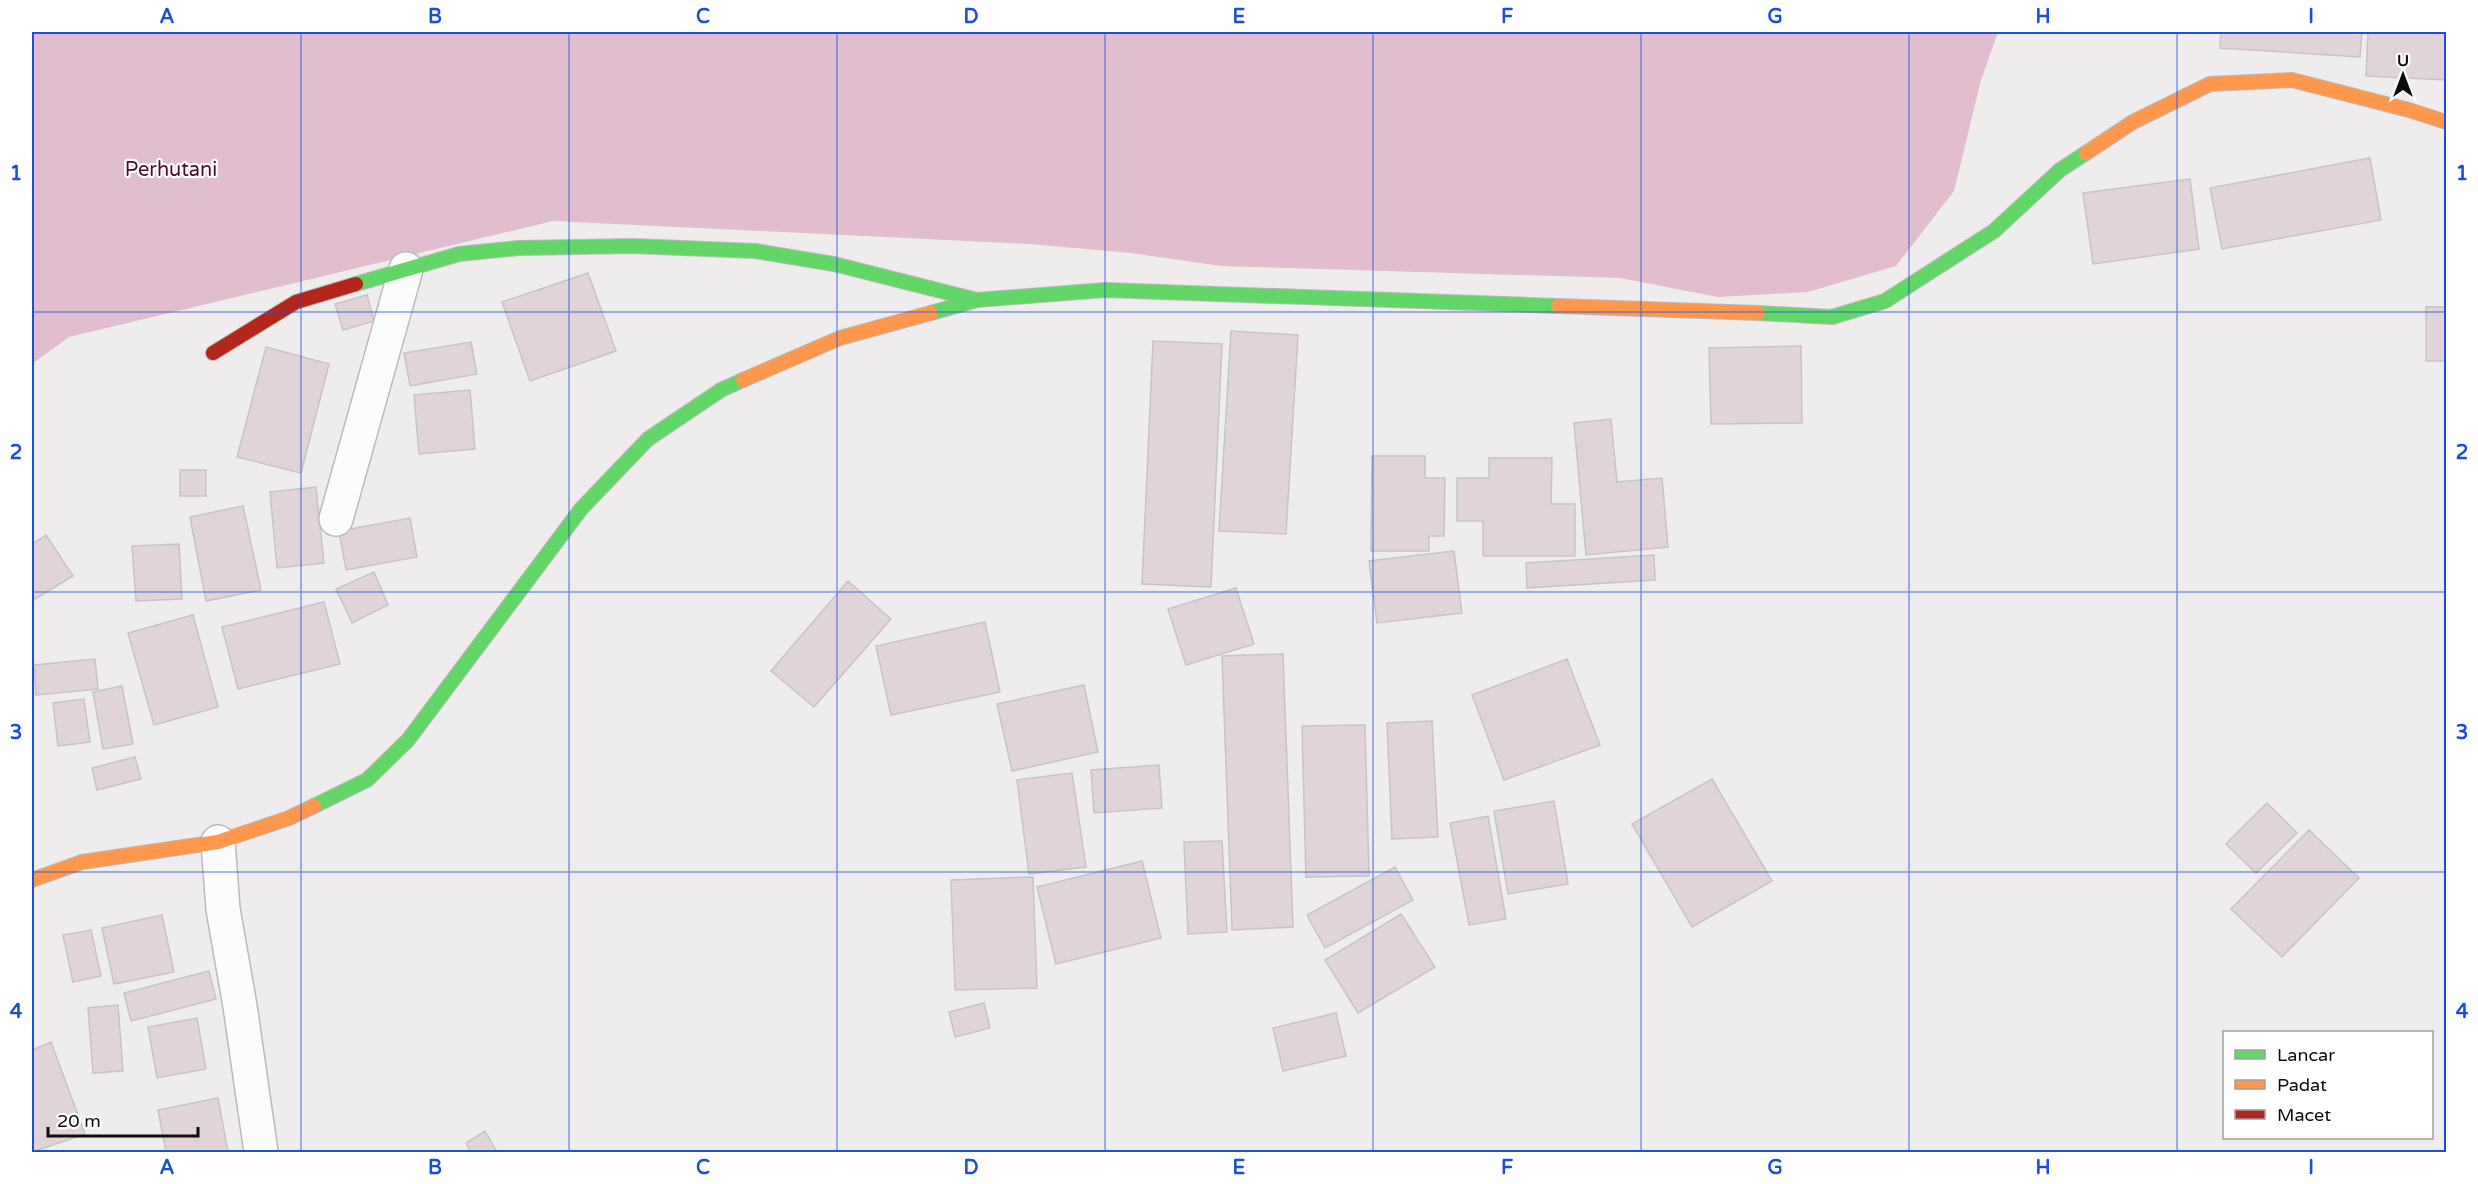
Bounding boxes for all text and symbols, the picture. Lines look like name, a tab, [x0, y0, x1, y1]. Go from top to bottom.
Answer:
text: A	[160, 5, 175, 29]
text: B	[428, 5, 442, 29]
text: C	[696, 5, 710, 29]
text: D	[963, 5, 979, 29]
text: E	[1233, 5, 1246, 29]
text: F	[1501, 5, 1513, 29]
text: G	[1767, 5, 1783, 29]
text: H	[2035, 5, 2051, 29]
text: I	[2308, 5, 2314, 29]
north arrow	[2373, 45, 2433, 105]
text: U	[2397, 51, 2409, 71]
park label: Perhutani	[125, 158, 217, 182]
text: 1	[10, 162, 22, 186]
text: 1	[2456, 162, 2468, 186]
text: 2	[10, 441, 22, 465]
text: 2	[2456, 441, 2468, 465]
text: 3	[10, 721, 22, 745]
text: 3	[2456, 721, 2468, 745]
text: 4	[10, 1000, 23, 1024]
text: 4	[2456, 1000, 2469, 1024]
legend	[2223, 1031, 2433, 1139]
text: Lancar	[2277, 1044, 2335, 1066]
text: Padat	[2277, 1074, 2327, 1096]
scale bar	[48, 1100, 198, 1138]
text: Macet	[2277, 1104, 2331, 1126]
text: 20 m	[57, 1110, 101, 1132]
text: A	[160, 1156, 175, 1180]
text: B	[428, 1156, 442, 1180]
text: C	[696, 1156, 710, 1180]
text: D	[963, 1156, 979, 1180]
text: E	[1233, 1156, 1246, 1180]
text: F	[1501, 1156, 1513, 1180]
text: G	[1767, 1156, 1783, 1180]
text: H	[2035, 1156, 2051, 1180]
text: I	[2308, 1156, 2314, 1180]

